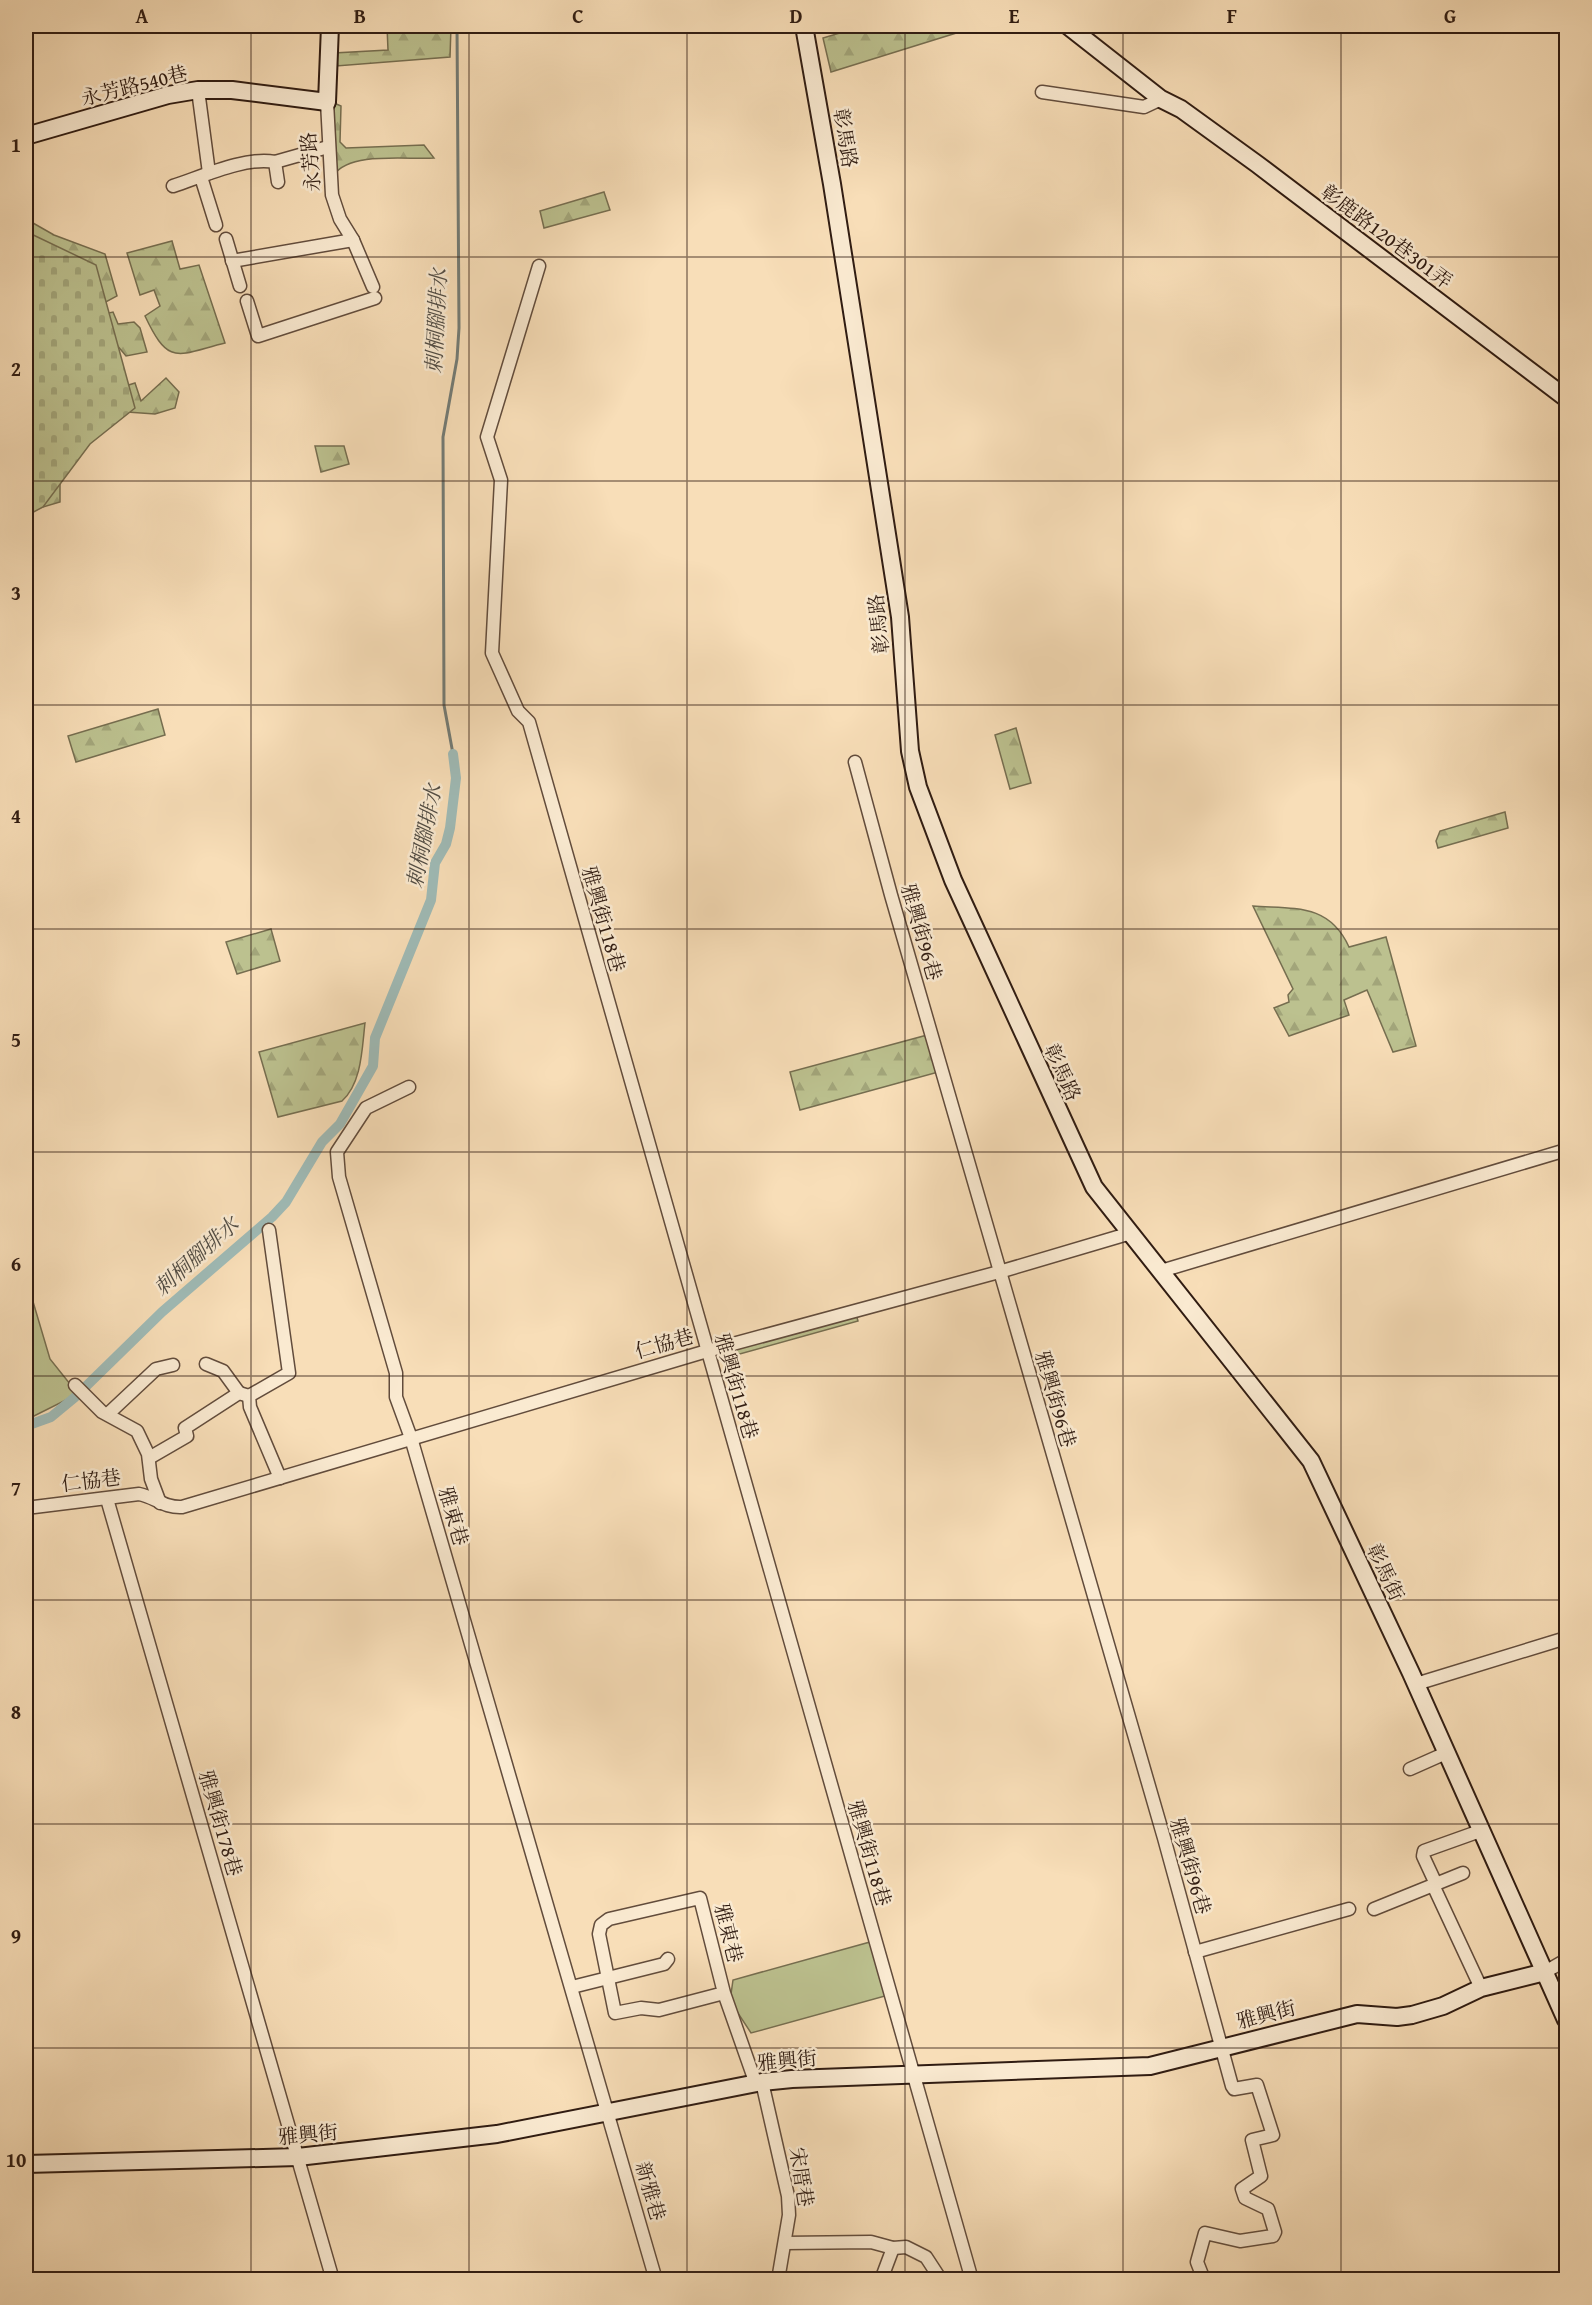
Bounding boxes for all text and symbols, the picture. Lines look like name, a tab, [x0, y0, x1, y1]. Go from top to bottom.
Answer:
text: A	[136, 1, 149, 30]
text: B	[354, 1, 366, 30]
text: C	[572, 1, 584, 30]
text: D	[789, 1, 803, 30]
text: E	[1009, 1, 1020, 30]
text: F	[1227, 1, 1237, 30]
text: G	[1444, 1, 1456, 30]
street label: 永芳路540巷	[78, 58, 190, 112]
street label: 彰馬路	[827, 106, 865, 170]
text: 1	[11, 130, 21, 159]
street label: 永芳路	[293, 131, 327, 193]
street label: 彰鹿路120巷301弄	[1315, 177, 1459, 295]
water label: 刺桐腳排水	[418, 266, 454, 374]
text: 2	[11, 354, 21, 383]
text: 3	[11, 578, 21, 607]
street label: 彰馬路	[860, 593, 896, 655]
water label: 刺桐腳排水	[399, 780, 450, 890]
text: 4	[11, 801, 21, 830]
street label: 雅興街118巷	[575, 863, 633, 975]
street label: 雅興街96巷	[894, 880, 950, 984]
text: 5	[11, 1025, 21, 1054]
street label: 彰馬路	[1038, 1039, 1088, 1105]
water label: 刺桐腳排水	[147, 1208, 247, 1303]
text: 6	[11, 1249, 21, 1278]
street label: 仁協巷	[631, 1321, 697, 1365]
street label: 雅興街118巷	[708, 1330, 766, 1442]
street label: 雅興街96巷	[1028, 1347, 1084, 1451]
street label: 仁協巷	[59, 1462, 123, 1498]
text: 7	[11, 1473, 21, 1502]
street label: 雅東巷	[432, 1483, 476, 1549]
street label: 彰馬街	[1360, 1539, 1412, 1605]
text: 8	[11, 1697, 21, 1726]
street label: 雅興街178巷	[192, 1767, 250, 1879]
street label: 雅興街118巷	[841, 1797, 899, 1909]
street label: 雅興街96巷	[1163, 1814, 1219, 1918]
street label: 雅東巷	[708, 1900, 750, 1966]
text: 9	[11, 1921, 21, 1950]
street label: 雅興街	[1233, 1993, 1299, 2035]
street label: 雅興街	[756, 2043, 818, 2077]
street label: 雅興街	[277, 2117, 339, 2151]
text: 10	[6, 2145, 26, 2174]
street label: 宋厝巷	[783, 2145, 821, 2209]
street label: 新雅巷	[629, 2158, 673, 2224]

